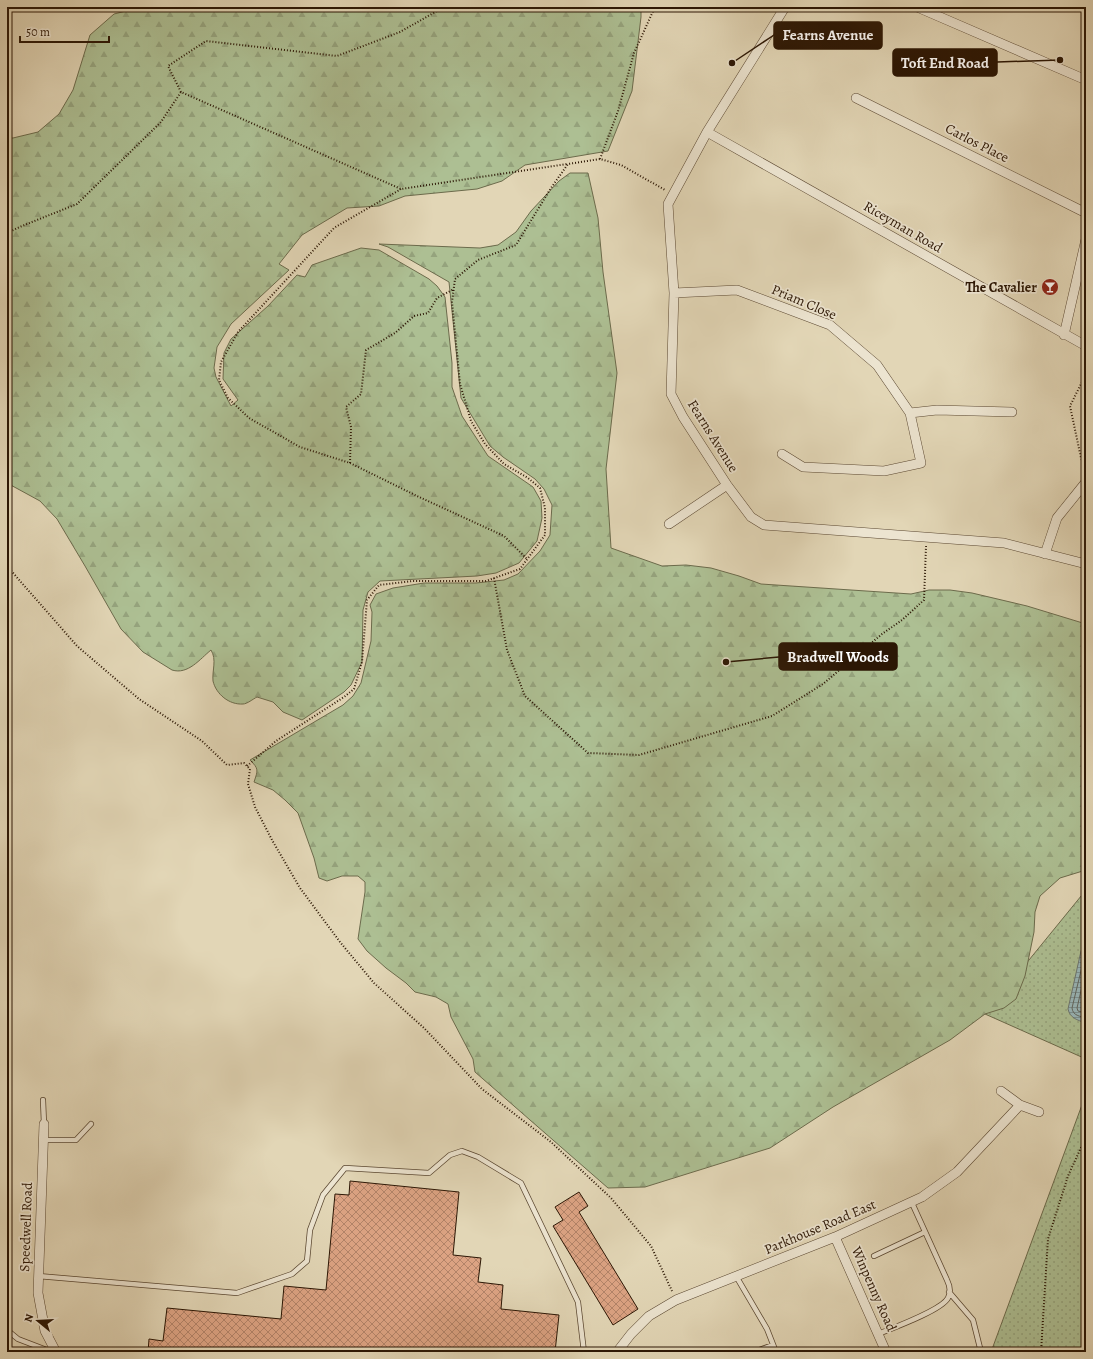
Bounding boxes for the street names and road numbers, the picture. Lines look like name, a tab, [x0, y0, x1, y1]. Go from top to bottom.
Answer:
street label: Carlos Place	[942, 119, 1012, 167]
street label: Riceyman Road	[860, 197, 946, 258]
street label: Priam Close	[769, 280, 839, 324]
street label: Fearns Avenue	[683, 396, 743, 476]
street label: Speedwell Road	[15, 1181, 37, 1272]
street label: Parkhouse Road East	[761, 1195, 879, 1259]
street label: Winpenny Road	[846, 1243, 901, 1335]

